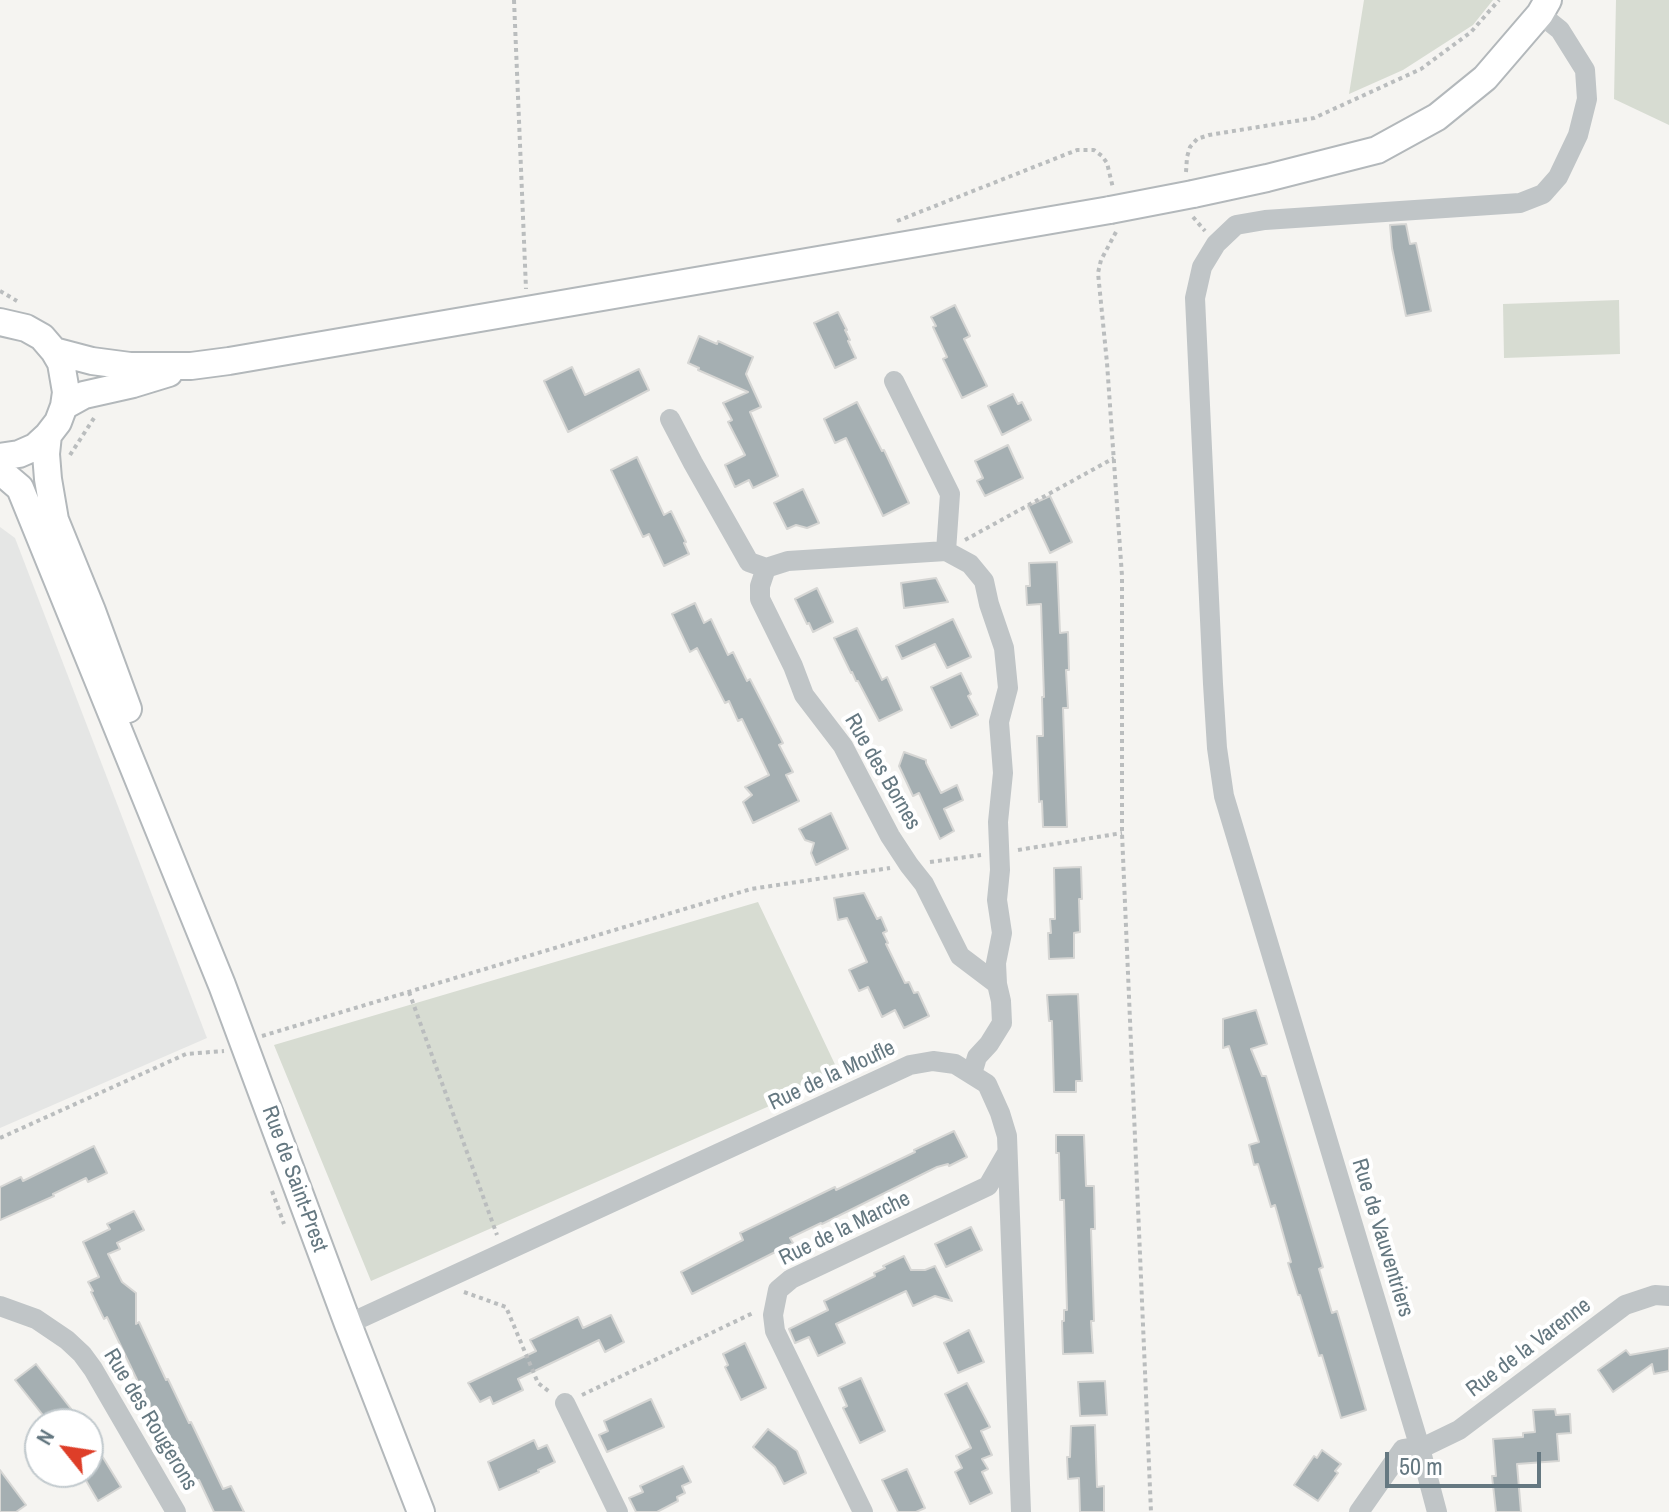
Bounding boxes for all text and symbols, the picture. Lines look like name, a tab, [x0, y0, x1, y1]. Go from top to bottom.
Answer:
street label: Rue des Bornes	[838, 709, 926, 835]
street label: Rue de la Moufle	[765, 1035, 899, 1117]
street label: Rue de Saint-Prest	[255, 1102, 333, 1256]
street label: Rue de Vauventriers	[1345, 1156, 1419, 1320]
street label: Rue de la Marche	[775, 1186, 915, 1272]
street label: Rue de la Varenne	[1462, 1293, 1596, 1403]
street label: Rue des Rougerons	[97, 1344, 203, 1496]
north arrow	[24, 1408, 104, 1488]
text: N	[29, 1424, 61, 1450]
scale bar	[1389, 1436, 1545, 1486]
text: 50 m	[1399, 1450, 1443, 1482]

